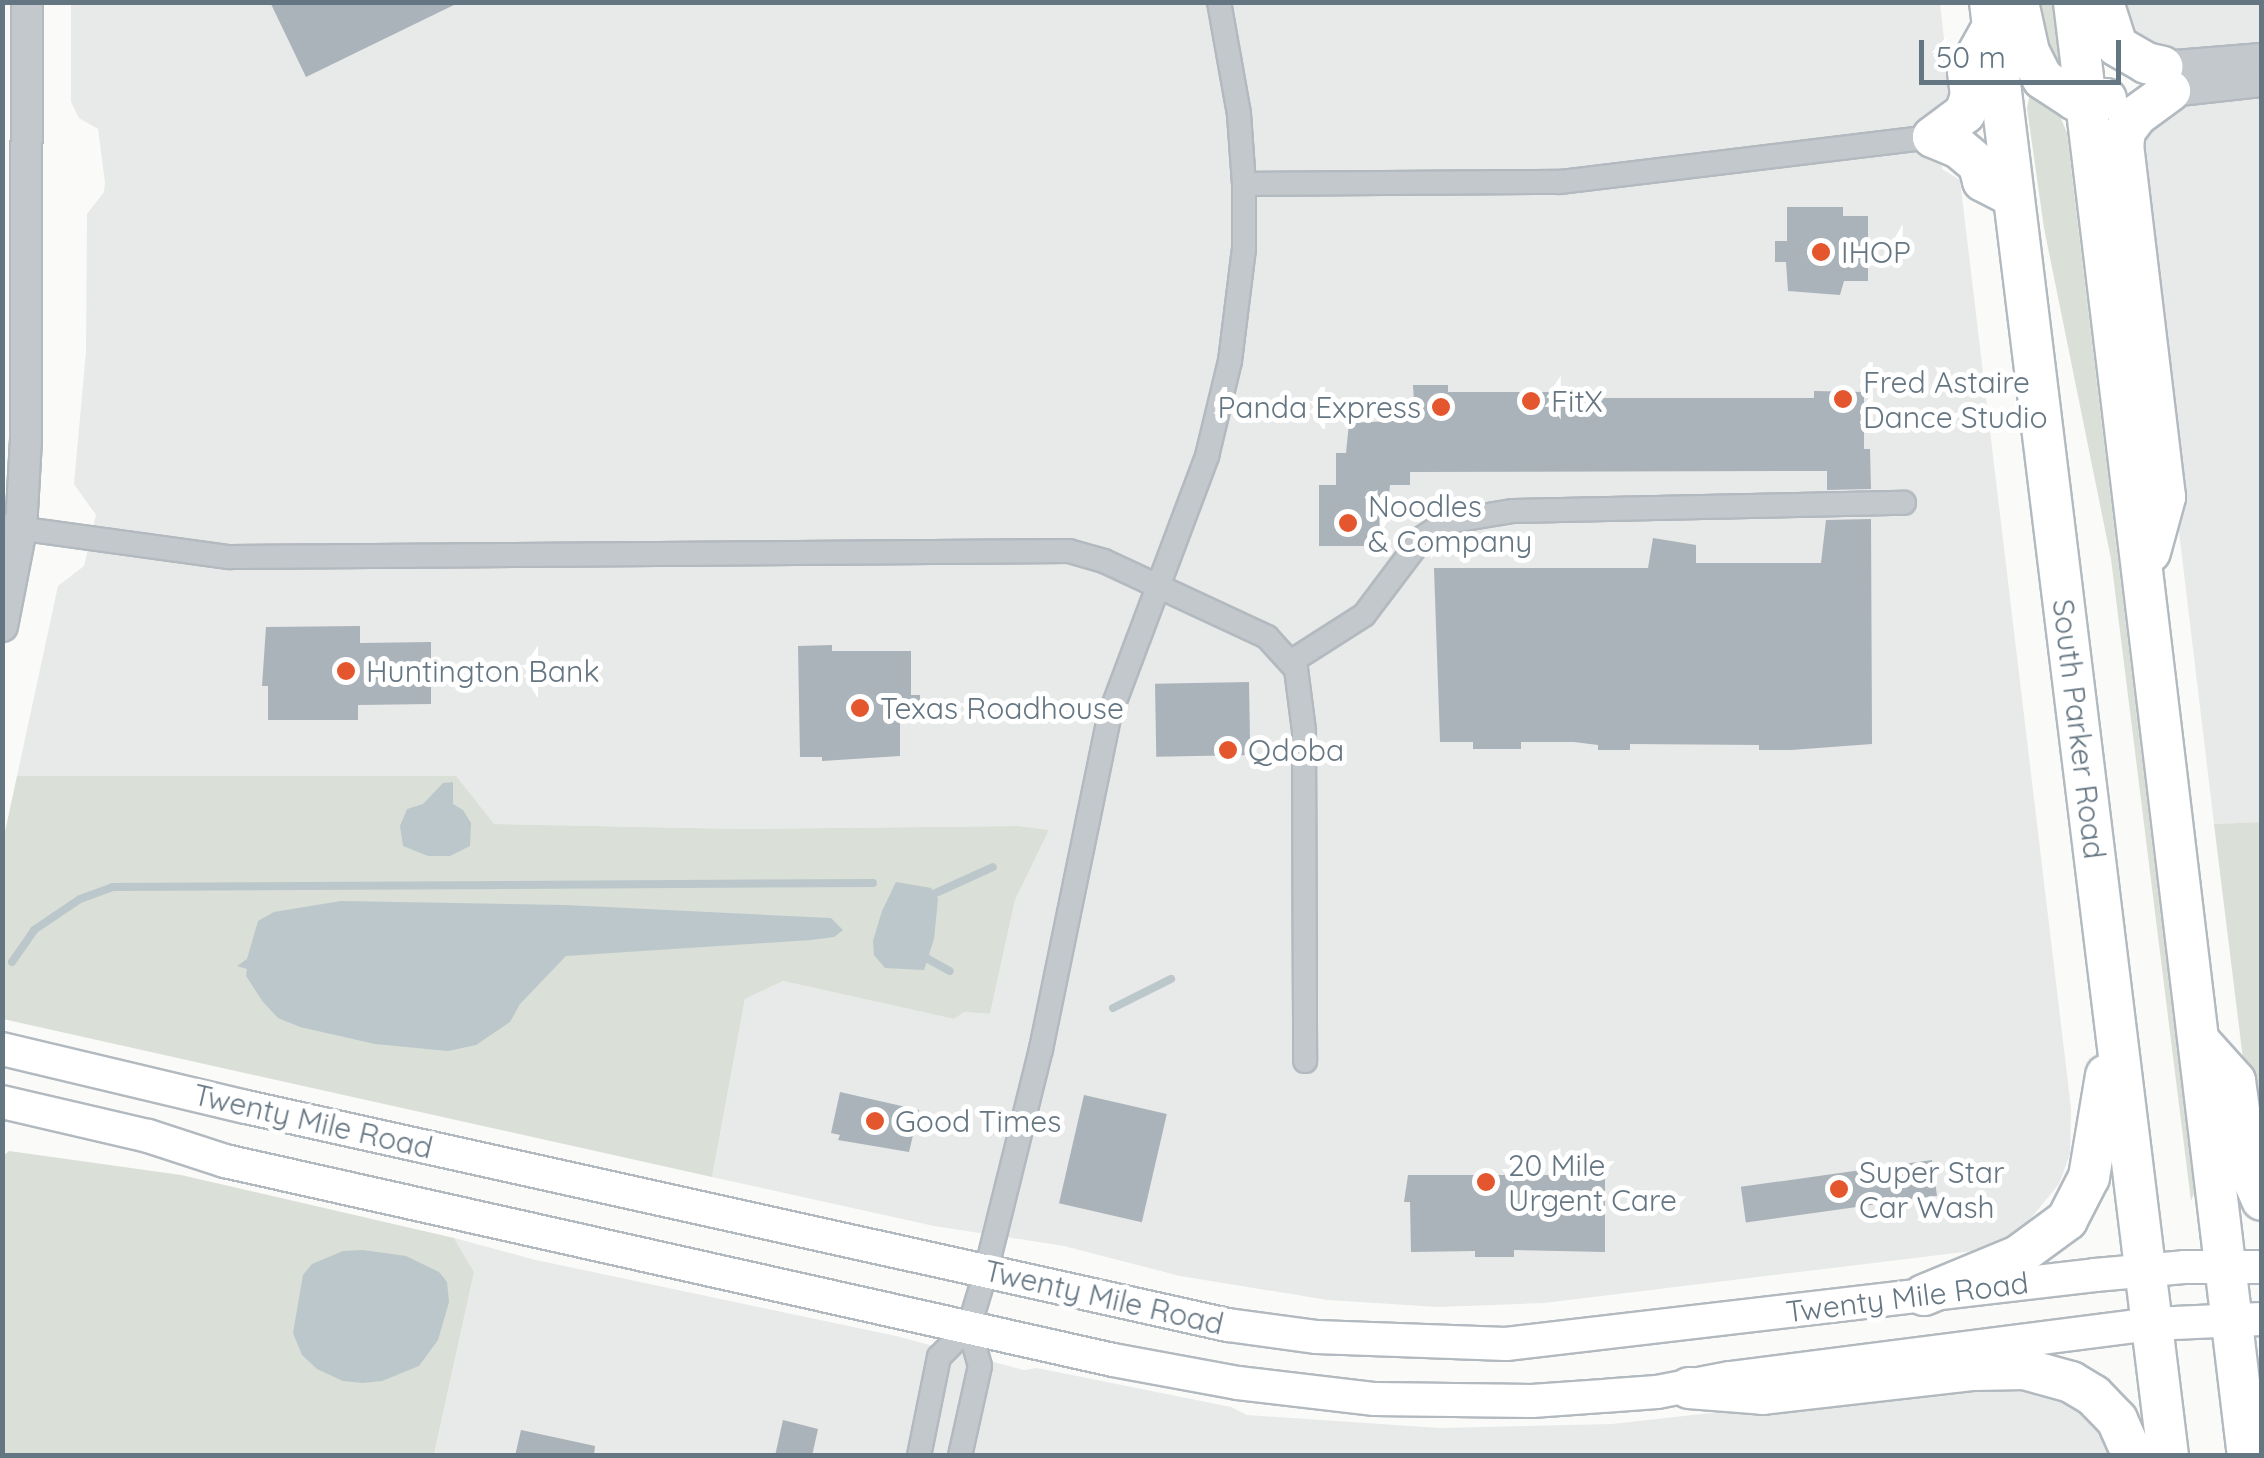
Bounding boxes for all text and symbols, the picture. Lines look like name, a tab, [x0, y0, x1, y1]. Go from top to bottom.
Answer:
scale bar	[1924, 20, 2126, 82]
text: 50 m	[1936, 38, 2006, 76]
place label: IHOP	[1841, 234, 1911, 270]
marker: IHOP	[1810, 241, 1832, 263]
place label: Fred Astaire Dance Studio	[1863, 364, 2048, 434]
place label: FitX	[1551, 383, 1603, 419]
marker: Fred Astaire Dance Studio	[1832, 388, 1854, 410]
place label: Panda Express	[1217, 389, 1421, 425]
marker: FitX	[1520, 390, 1542, 412]
marker: Panda Express	[1430, 396, 1452, 418]
place label: Noodles & Company	[1368, 488, 1532, 558]
marker: Noodles & Company	[1337, 512, 1359, 534]
street label: South Parker Road	[2045, 597, 2113, 861]
place label: Huntington Bank	[366, 653, 599, 689]
marker: Huntington Bank	[335, 660, 357, 682]
place label: Texas Roadhouse	[880, 690, 1124, 726]
marker: Texas Roadhouse	[849, 697, 871, 719]
place label: Qdoba	[1248, 732, 1344, 768]
marker: Qdoba	[1217, 739, 1239, 761]
street label: Twenty Mile Road	[190, 1076, 436, 1166]
place label: Good Times	[895, 1103, 1061, 1139]
marker: Good Times	[864, 1110, 886, 1132]
place label: 20 Mile Urgent Care	[1508, 1147, 1677, 1218]
place label: Super Star Car Wash	[1859, 1154, 2005, 1224]
marker: 20 Mile Urgent Care	[1473, 1169, 1499, 1195]
marker: Super Star Car Wash	[1828, 1178, 1850, 1200]
street label: Twenty Mile Road	[981, 1252, 1227, 1342]
street label: Twenty Mile Road	[1784, 1264, 2030, 1330]

